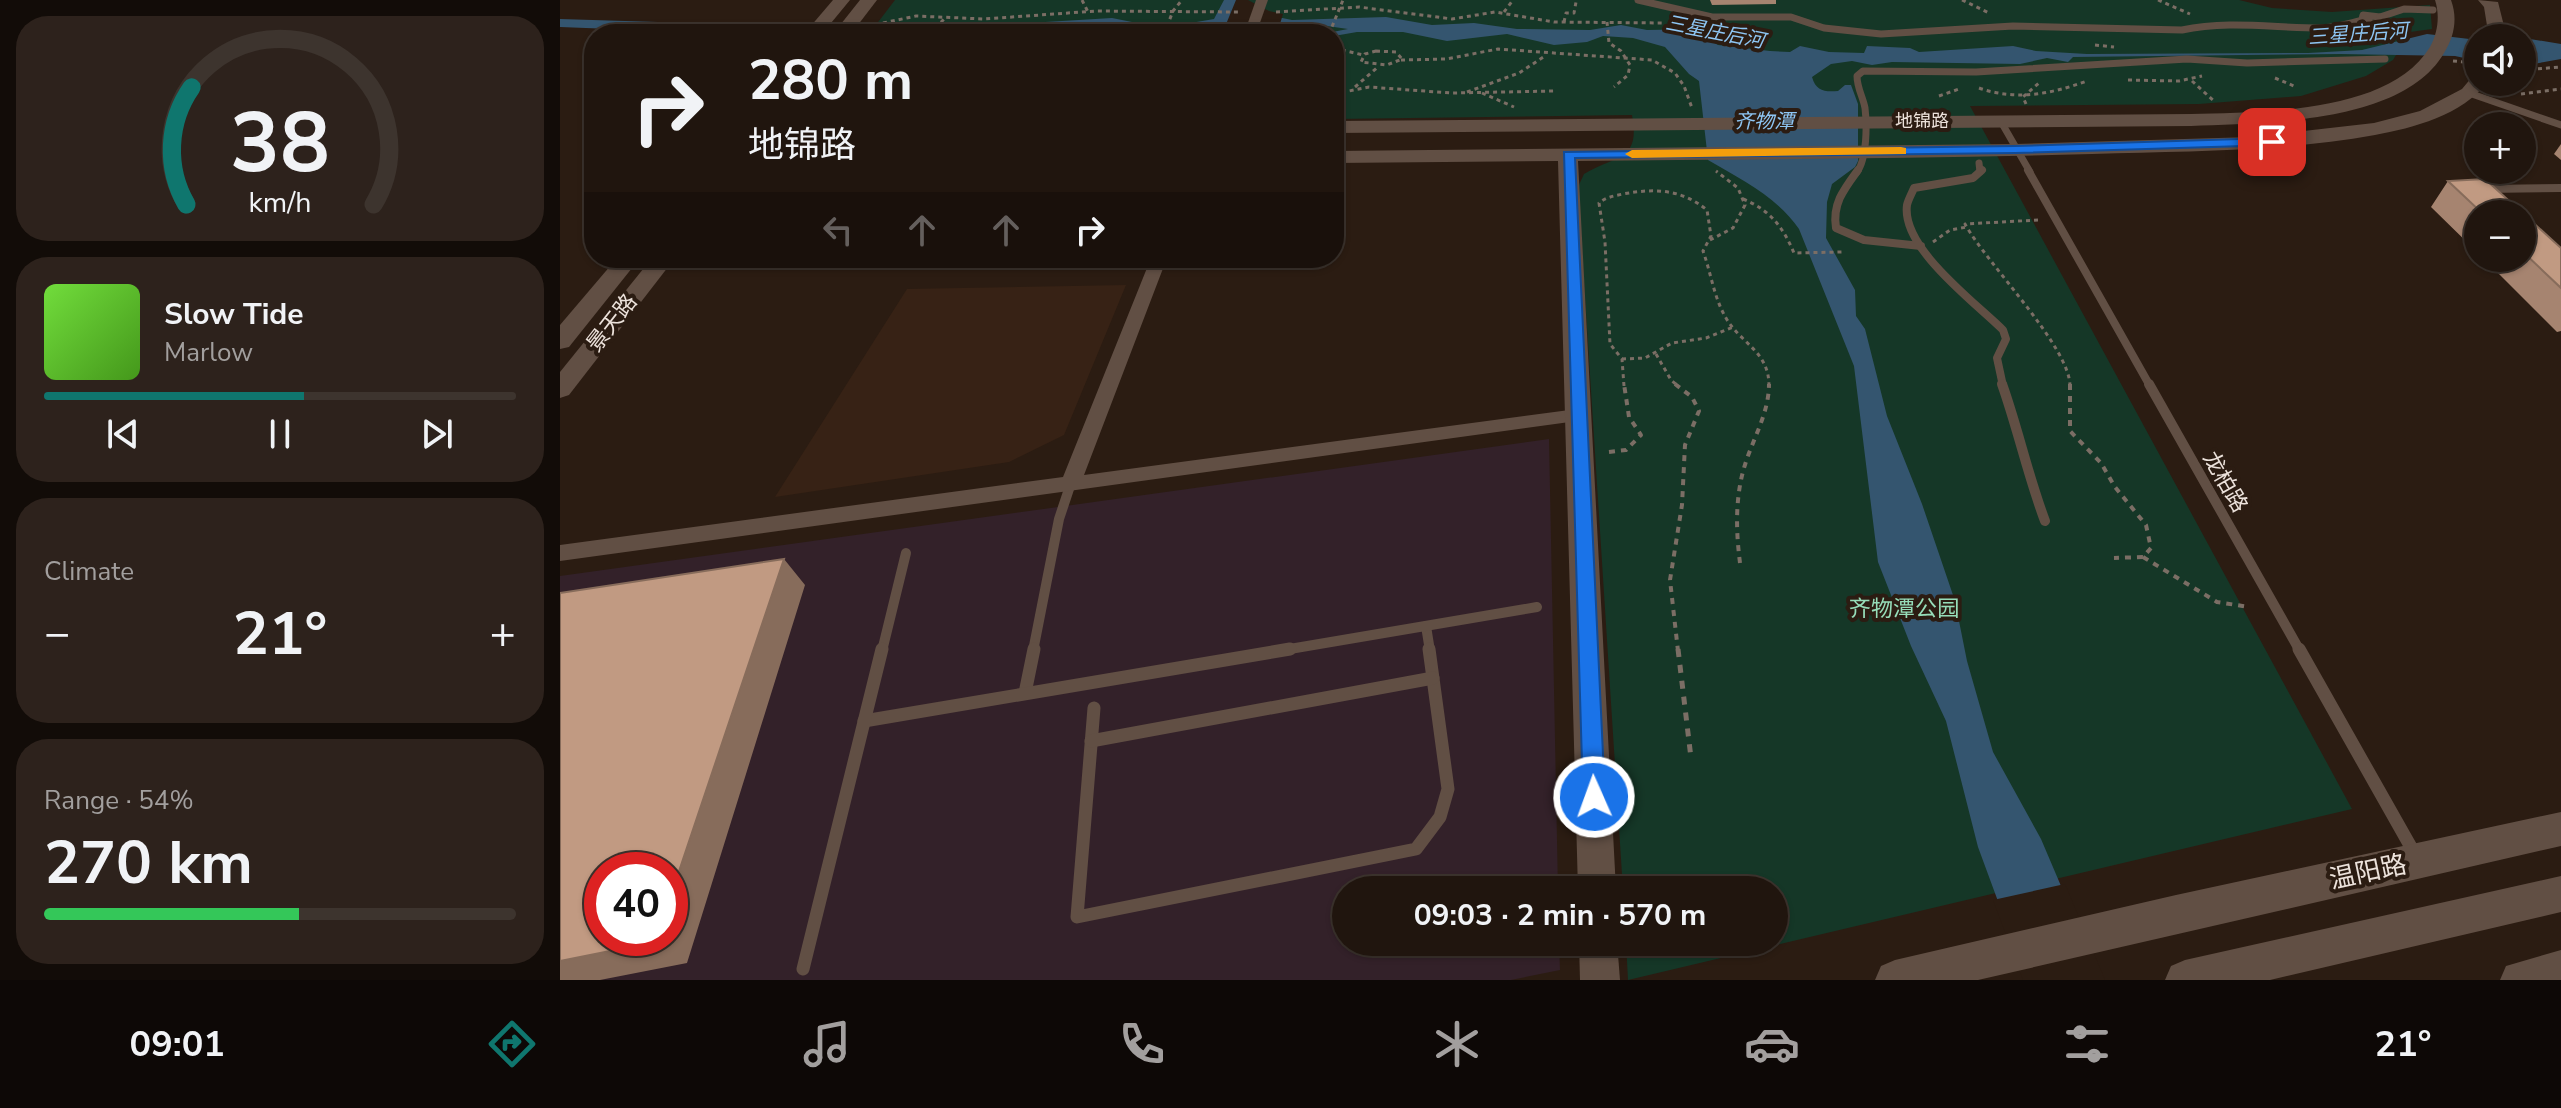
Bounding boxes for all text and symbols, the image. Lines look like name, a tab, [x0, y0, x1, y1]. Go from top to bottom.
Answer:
water label: 三星庄后河	[1663, 9, 1771, 56]
water label: 三星庄后河	[2307, 17, 2413, 51]
map controls	[2464, 24, 2536, 272]
button: sound	[2464, 24, 2536, 96]
text: 280 m	[748, 42, 913, 119]
icon: right	[616, 56, 720, 160]
text: 38	[230, 86, 330, 199]
water label: 齐物潭	[1734, 108, 1798, 135]
pin	[2238, 108, 2306, 176]
street label: 地锦路	[1895, 109, 1949, 133]
button: +	[2464, 112, 2536, 184]
icon: arrive	[2250, 120, 2294, 164]
text: 地锦路	[748, 121, 856, 170]
text: km/h	[249, 183, 311, 222]
button: −	[2464, 200, 2536, 272]
icon: left	[816, 208, 860, 252]
icon: ahead	[900, 208, 944, 252]
icon: ahead	[984, 208, 1028, 252]
icon: right	[1068, 208, 1112, 252]
street label: 景天路	[580, 288, 644, 358]
text: Slow Tide	[164, 294, 304, 335]
text: Marlow	[164, 335, 253, 370]
icon: previous	[101, 412, 145, 456]
icon: pause	[258, 412, 302, 456]
icon: next	[415, 412, 459, 456]
street label: 龙柏路	[2196, 446, 2254, 518]
text: Climate	[44, 554, 134, 589]
text: 21°	[233, 593, 327, 675]
park label: 齐物潭公园	[1849, 594, 1959, 624]
text: −	[44, 604, 70, 664]
text: +	[490, 604, 516, 664]
position arrow	[1552, 755, 1636, 839]
text: Range · 54%	[44, 783, 194, 818]
text: 270 km	[44, 822, 253, 904]
street label: 温阳路	[2326, 847, 2410, 897]
speed limit sign: 40	[584, 852, 688, 956]
text: 09:03 · 2 min · 570 m	[1414, 895, 1706, 936]
icon: directions	[484, 1016, 540, 1072]
icon: music	[799, 1016, 855, 1072]
icon: phone	[1114, 1016, 1170, 1072]
icon: climate	[1429, 1016, 1485, 1072]
icon: car	[1744, 1016, 1800, 1072]
icon: filters	[2059, 1016, 2115, 1072]
text: 09:01	[130, 1020, 225, 1069]
text: 21°	[2375, 1020, 2431, 1069]

